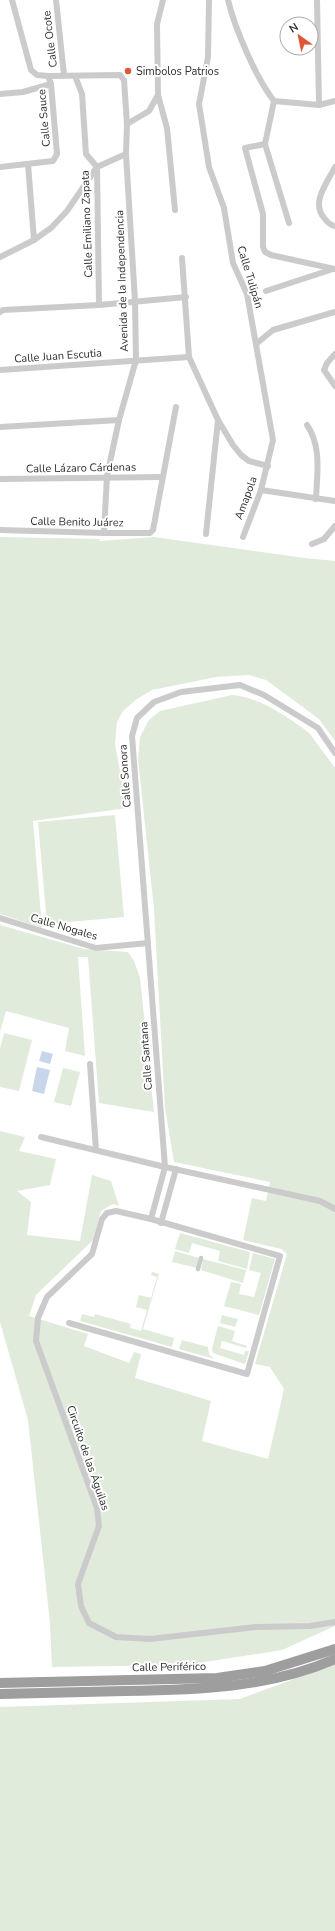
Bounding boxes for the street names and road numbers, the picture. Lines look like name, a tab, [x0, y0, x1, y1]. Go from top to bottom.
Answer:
street label: Calle Ocote	[39, 10, 61, 68]
street label: Calle Sauce	[34, 88, 54, 147]
street label: Calle Emiliano Zapata	[78, 170, 96, 278]
street label: Avenida de la Independencia	[112, 210, 132, 352]
street label: Calle Tulipán	[233, 244, 267, 310]
street label: Calle Juan Escutia	[14, 345, 103, 367]
street label: Calle Lázaro Cárdenas	[26, 460, 136, 476]
street label: Amapola	[231, 474, 261, 522]
street label: Calle Benito Juárez	[30, 514, 124, 530]
street label: Calle Sonora	[115, 744, 135, 808]
street label: Calle Nogales	[29, 910, 99, 944]
street label: Calle Santana	[136, 1021, 156, 1091]
street label: Circuito de las Águilas	[63, 1403, 114, 1513]
street label: Calle Periférico	[132, 1659, 206, 1675]

